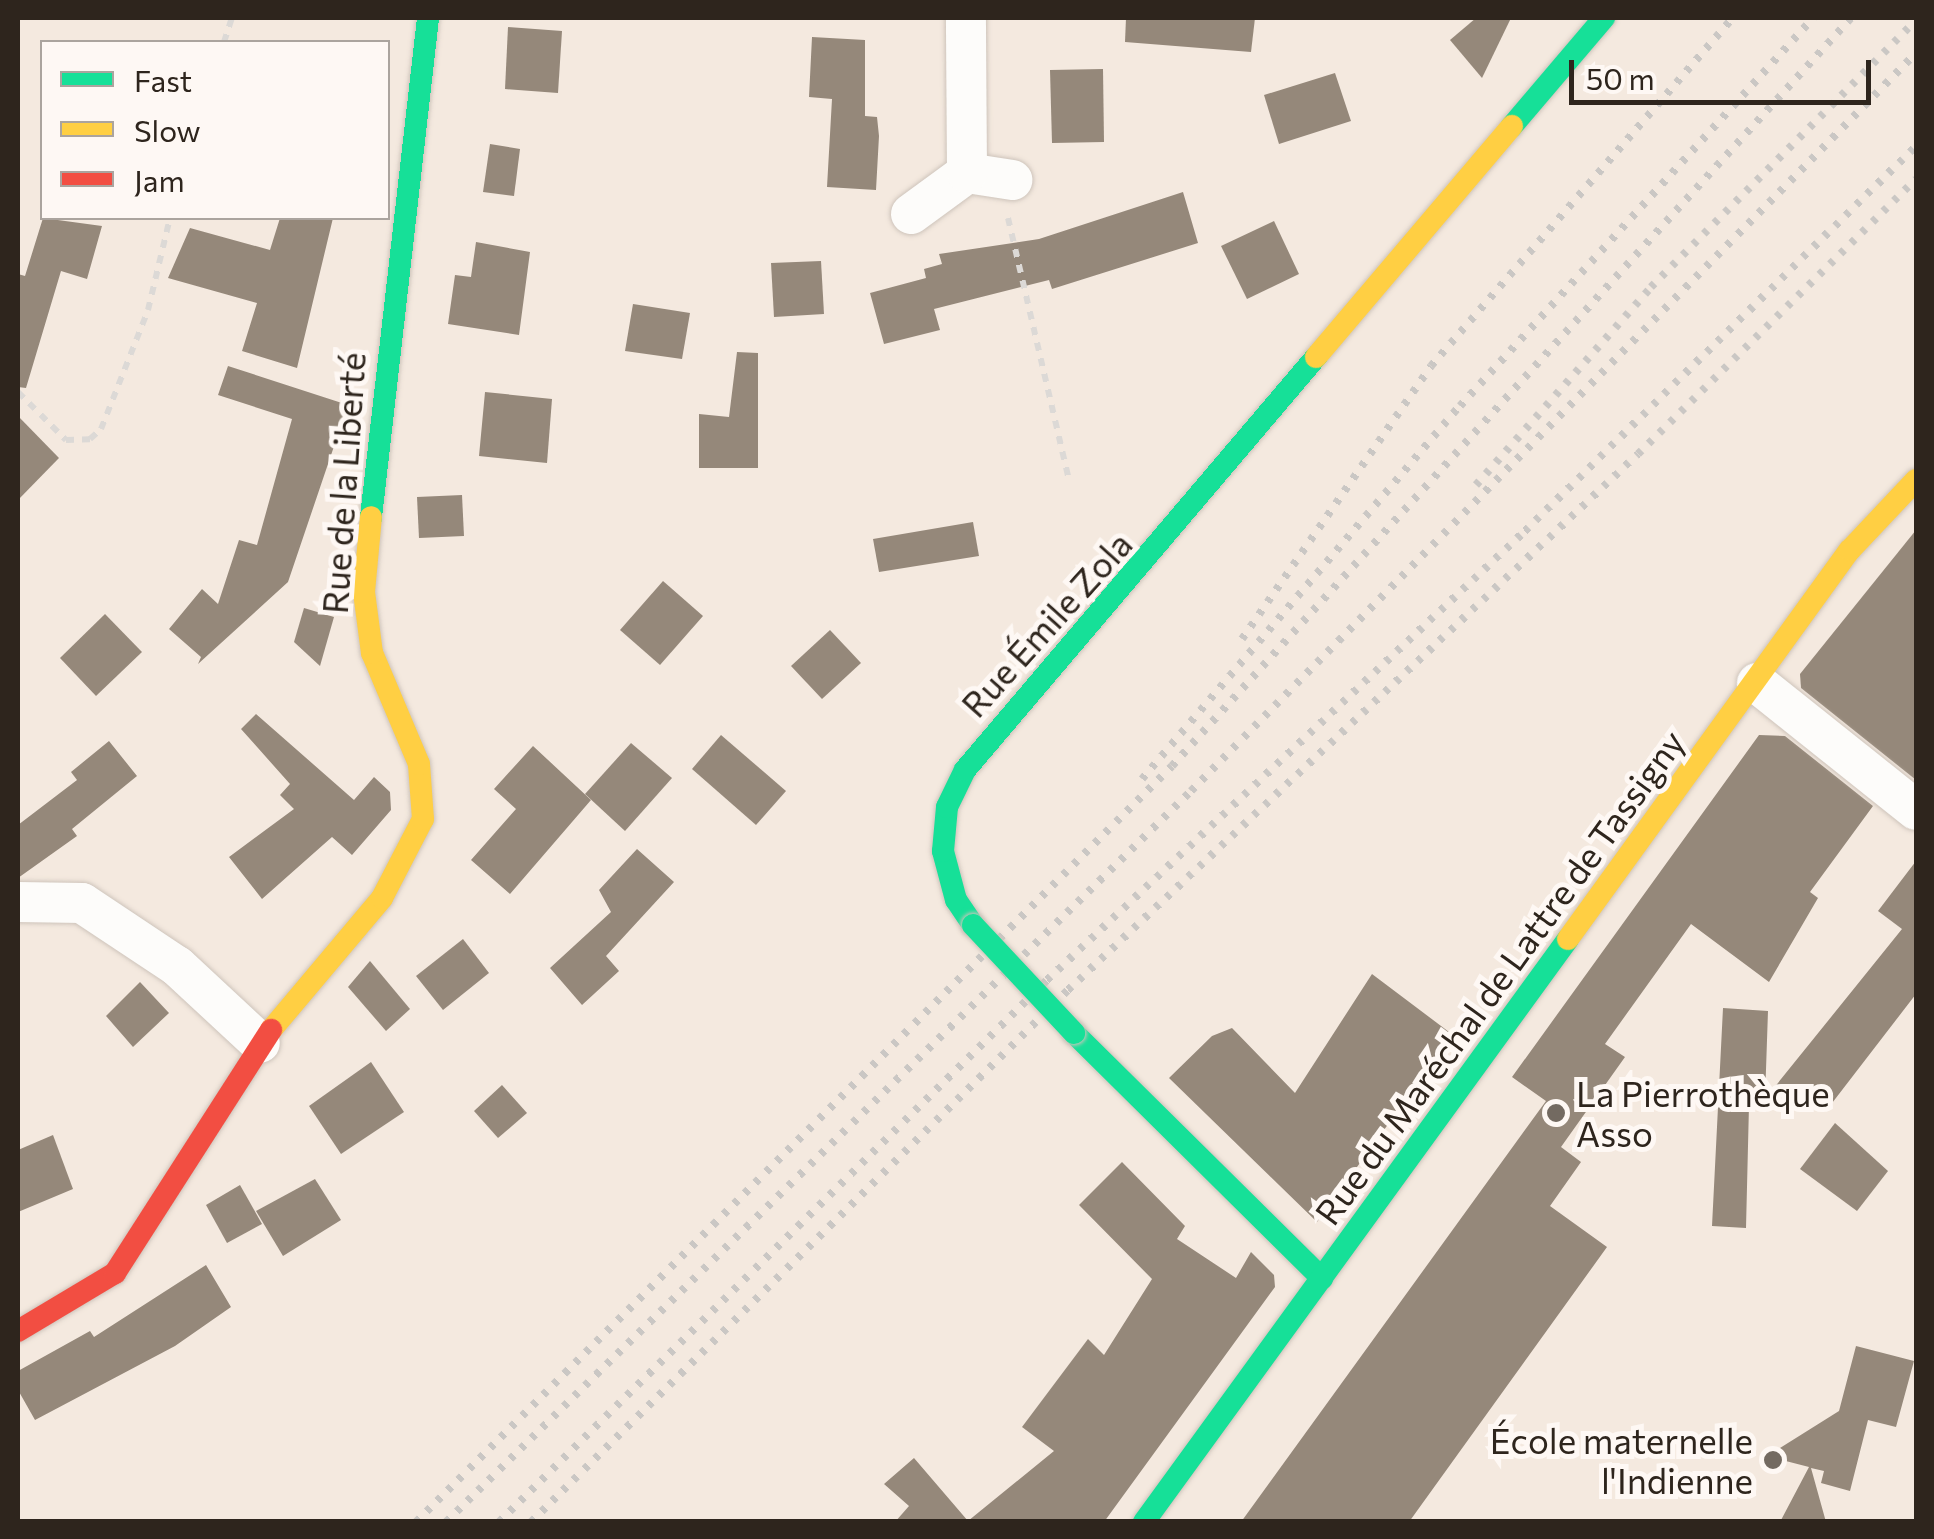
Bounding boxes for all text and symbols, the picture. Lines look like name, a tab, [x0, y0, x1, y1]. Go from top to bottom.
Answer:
legend	[40, 40, 390, 220]
scale bar	[1574, 40, 1876, 102]
text: 50 m	[1586, 59, 1655, 96]
text: Fast	[134, 61, 192, 98]
text: Slow	[134, 111, 201, 148]
text: Jam	[134, 161, 185, 198]
street label: Rue de la Liberté	[313, 351, 373, 615]
street label: Rue Émile Zola	[952, 523, 1140, 725]
street label: Rue du Maréchal de Lattre de Tassigny	[1305, 722, 1693, 1232]
place label: La Pierrothèque Asso	[1576, 1072, 1830, 1154]
marker: La Pierrothèque Asso	[1545, 1102, 1567, 1124]
place label: École maternelle l'Indienne	[1490, 1419, 1753, 1501]
marker: École maternelle l'Indienne	[1762, 1449, 1784, 1471]

